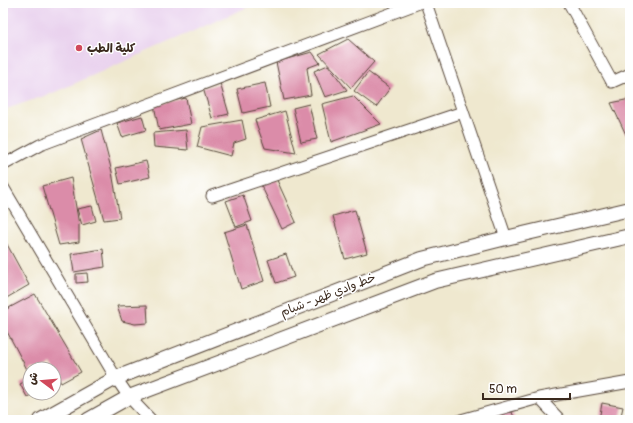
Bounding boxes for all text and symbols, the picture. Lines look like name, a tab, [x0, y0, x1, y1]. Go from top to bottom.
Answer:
place label: كلية الطب	[87, 41, 136, 56]
marker: كلية الطب	[74, 43, 84, 53]
street label: خط وادي ظهر - شبام	[278, 270, 378, 321]
north arrow	[22, 361, 62, 401]
text: ش	[25, 371, 41, 386]
scale bar	[483, 375, 570, 401]
text: 50 m	[489, 382, 517, 397]

